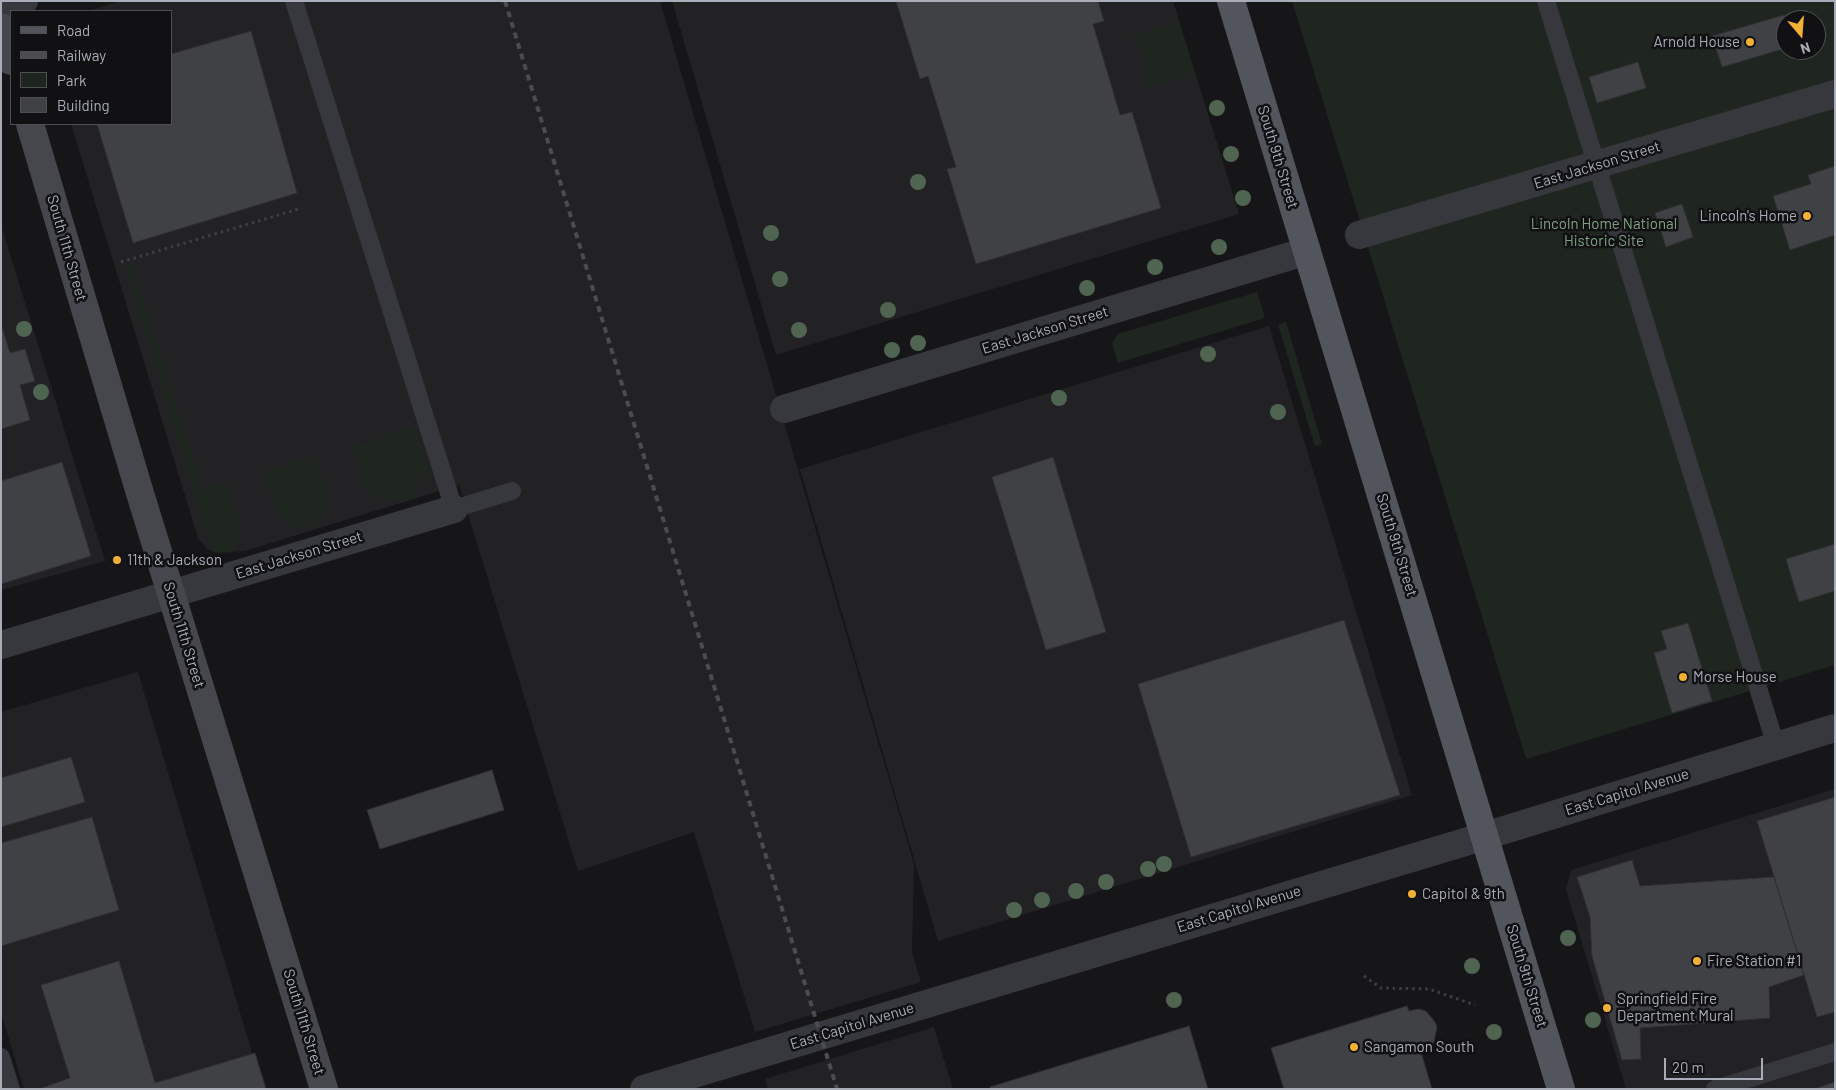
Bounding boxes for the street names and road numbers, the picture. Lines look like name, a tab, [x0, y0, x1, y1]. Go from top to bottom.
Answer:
street label: South 9th Street	[1254, 103, 1302, 211]
street label: East Jackson Street	[1532, 137, 1662, 193]
street label: South 11th Street	[43, 193, 91, 303]
street label: East Jackson Street	[980, 302, 1110, 358]
street label: South 9th Street	[1373, 491, 1421, 599]
street label: East Jackson Street	[234, 527, 364, 583]
street label: South 11th Street	[159, 580, 209, 690]
street label: East Capitol Avenue	[1563, 765, 1691, 819]
street label: East Capitol Avenue	[1175, 882, 1303, 936]
street label: South 9th Street	[1503, 922, 1551, 1030]
street label: South 11th Street	[279, 967, 329, 1077]
street label: East Capitol Avenue	[788, 999, 916, 1053]

